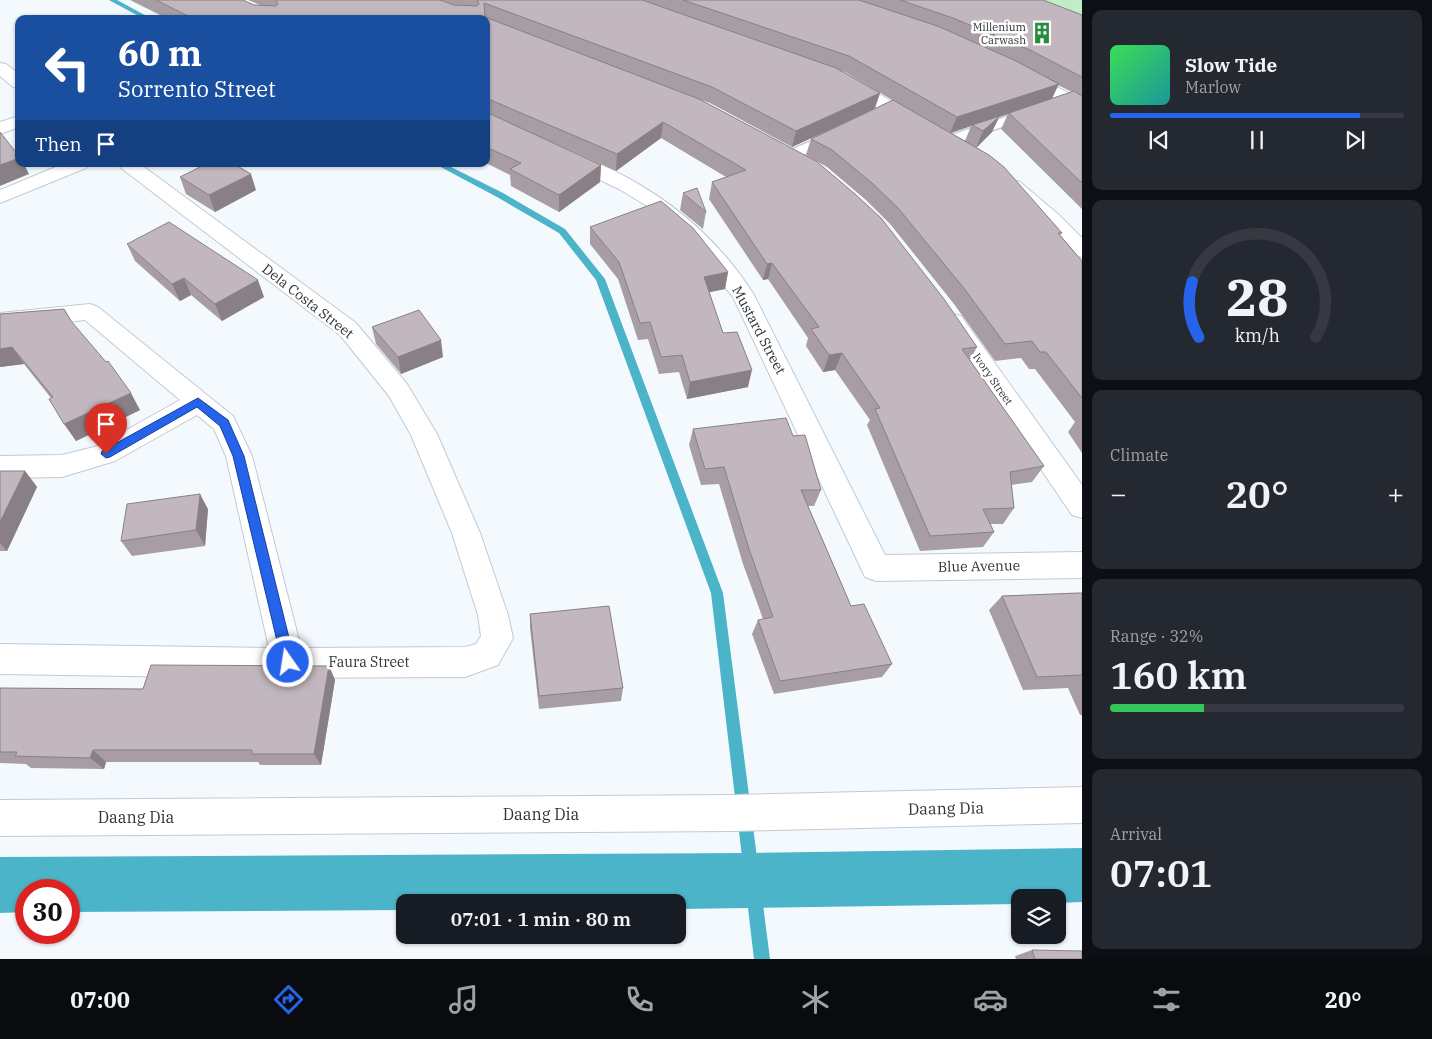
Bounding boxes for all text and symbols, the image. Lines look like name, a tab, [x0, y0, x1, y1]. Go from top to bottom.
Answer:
place label: Millenium Carwash	[973, 20, 1027, 47]
building icon: Millenium Carwash	[1029, 20, 1055, 46]
text: 60 m	[118, 30, 202, 76]
icon: left	[35, 35, 100, 100]
text: Slow Tide	[1185, 53, 1277, 77]
text: Sorrento Street	[118, 74, 276, 103]
text: Marlow	[1185, 77, 1241, 97]
icon: previous	[1145, 126, 1173, 154]
icon: pause	[1243, 126, 1271, 154]
icon: next	[1341, 126, 1369, 154]
icon: arrive	[92, 130, 120, 158]
text: Then	[35, 132, 82, 156]
street label: Dela Costa Street	[259, 260, 357, 342]
text: 28	[1226, 263, 1288, 330]
street label: Mustard Street	[728, 283, 790, 377]
text: km/h	[1234, 324, 1280, 347]
street label: Ivory Street	[970, 350, 1016, 408]
pin	[85, 403, 127, 454]
icon: arrive	[92, 410, 120, 438]
text: Climate	[1110, 445, 1168, 465]
text: 20°	[1225, 469, 1289, 518]
text: −	[1110, 475, 1127, 512]
text: +	[1387, 475, 1404, 512]
street label: Blue Avenue	[938, 556, 1020, 576]
text: Range · 32%	[1110, 626, 1203, 646]
position arrow	[261, 635, 313, 687]
text: 160 km	[1110, 650, 1247, 699]
street label: Faura Street	[329, 653, 409, 671]
street label: Daang Dia	[908, 797, 985, 819]
street label: Daang Dia	[503, 804, 580, 824]
street label: Daang Dia	[98, 807, 175, 827]
text: Arrival	[1110, 824, 1162, 844]
text: 07:01	[1110, 848, 1213, 897]
speed limit sign: 30	[15, 879, 80, 944]
map controls	[1011, 889, 1066, 944]
button: layers	[1011, 889, 1066, 944]
text: 07:01 · 1 min · 80 m	[451, 907, 631, 931]
icon: directions	[271, 982, 306, 1017]
icon: music	[446, 982, 481, 1017]
icon: phone	[622, 982, 657, 1017]
icon: climate	[798, 982, 833, 1017]
icon: car	[973, 982, 1008, 1017]
icon: filters	[1149, 982, 1184, 1017]
text: 07:00	[70, 985, 130, 1014]
text: 20°	[1325, 985, 1362, 1014]

